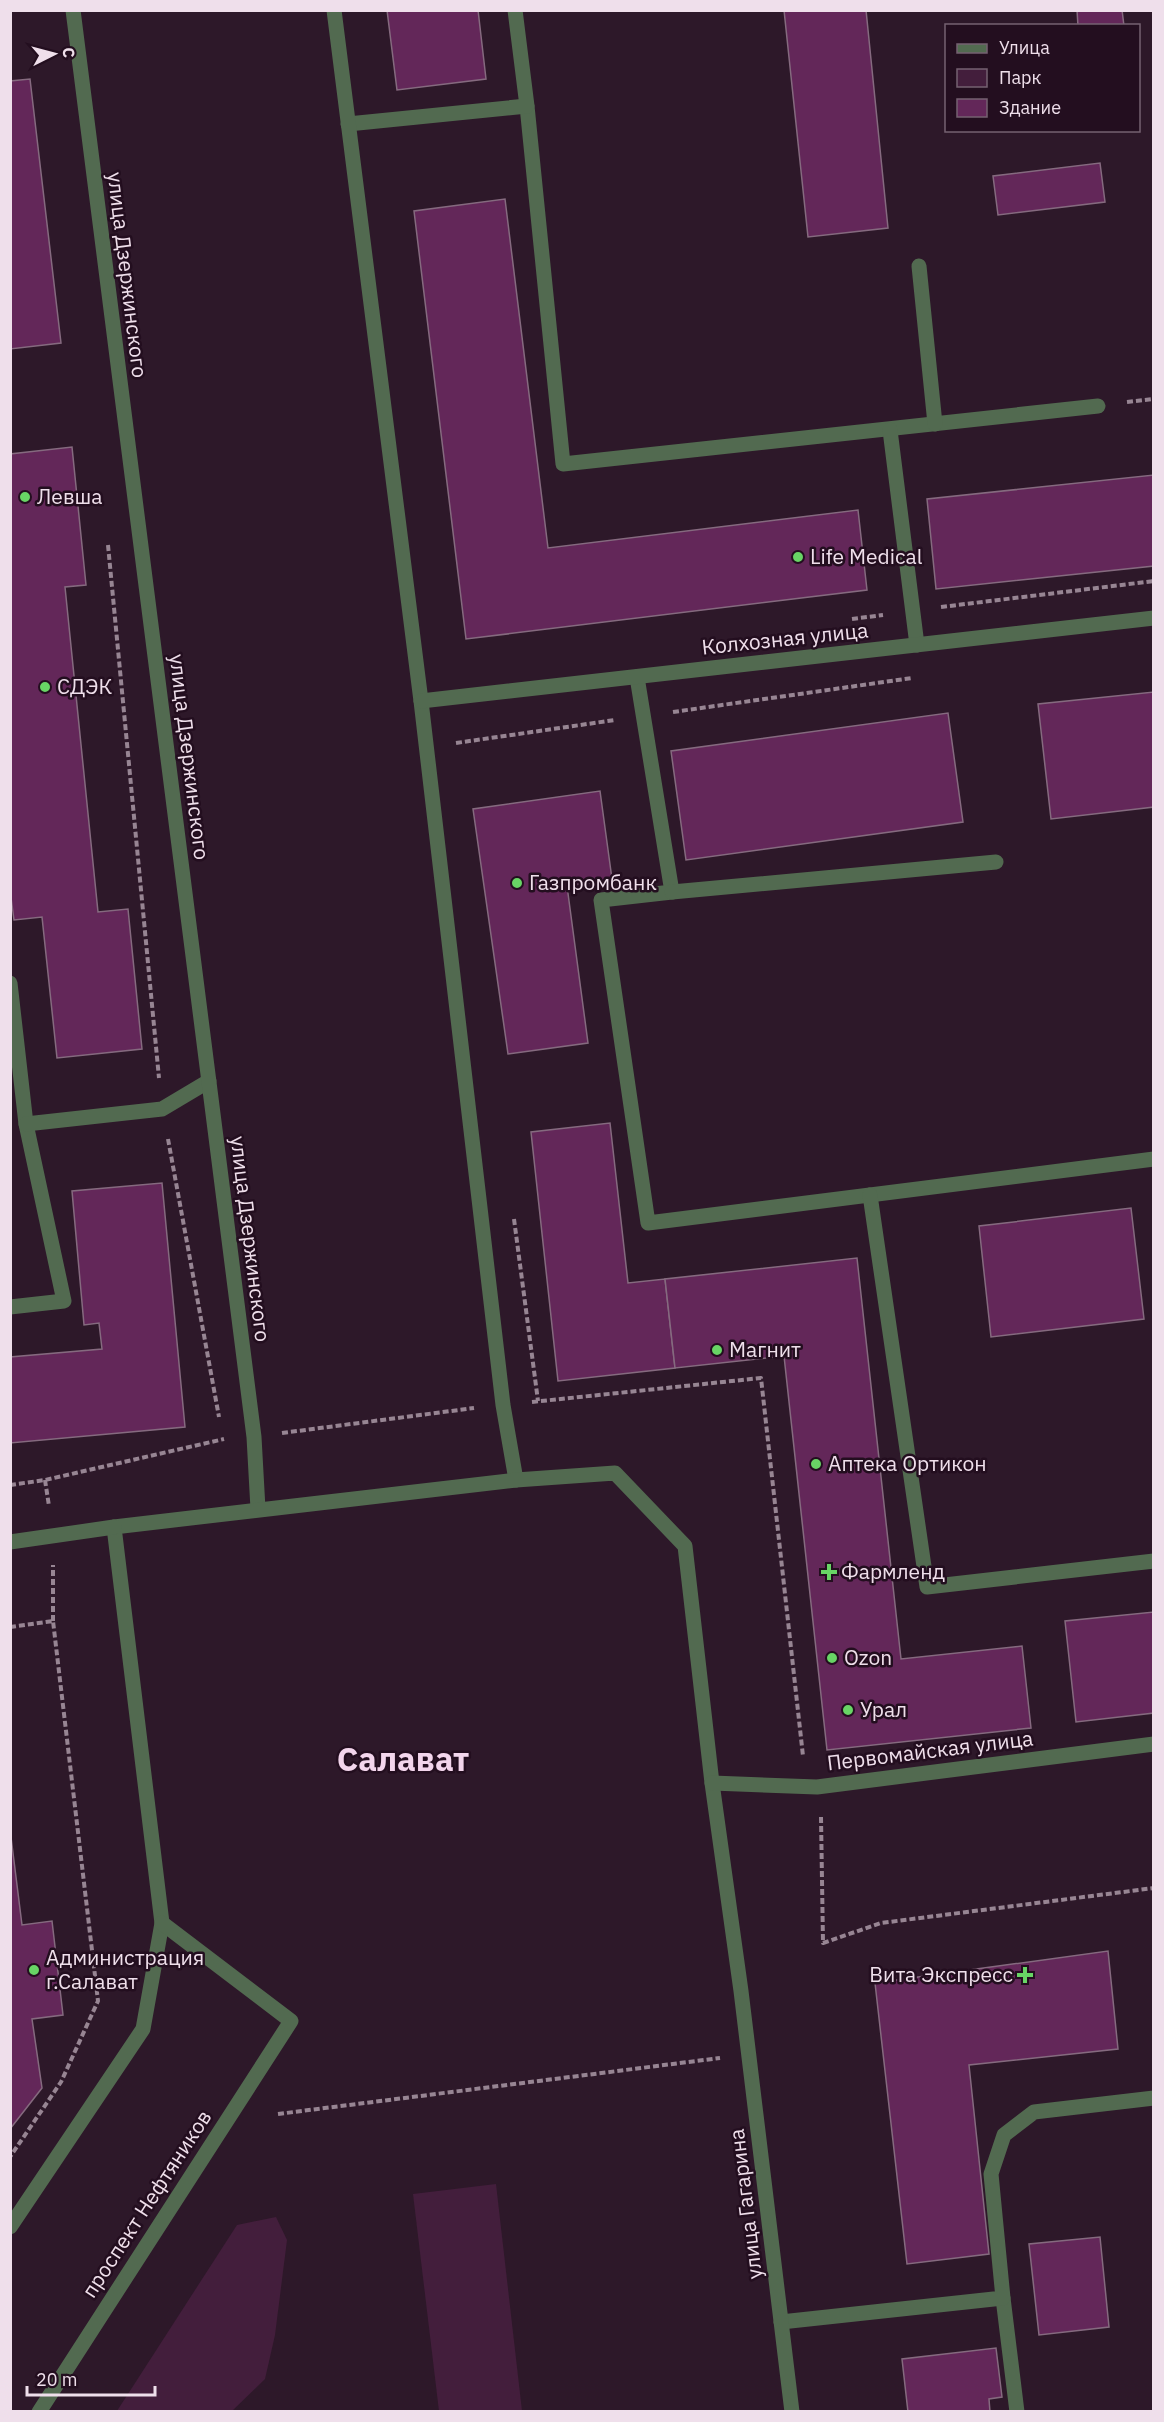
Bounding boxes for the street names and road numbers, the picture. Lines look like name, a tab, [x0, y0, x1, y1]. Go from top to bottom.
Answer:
street label: улица Дзержинского	[101, 170, 155, 379]
street label: Колхозная улица	[700, 615, 870, 661]
street label: улица Дзержинского	[163, 652, 217, 861]
street label: улица Дзержинского	[224, 1134, 278, 1343]
street label: Первомайская улица	[825, 1723, 1035, 1777]
street label: проспект Нефтяников	[75, 2104, 217, 2303]
street label: улица Гагарина	[722, 2127, 768, 2281]

